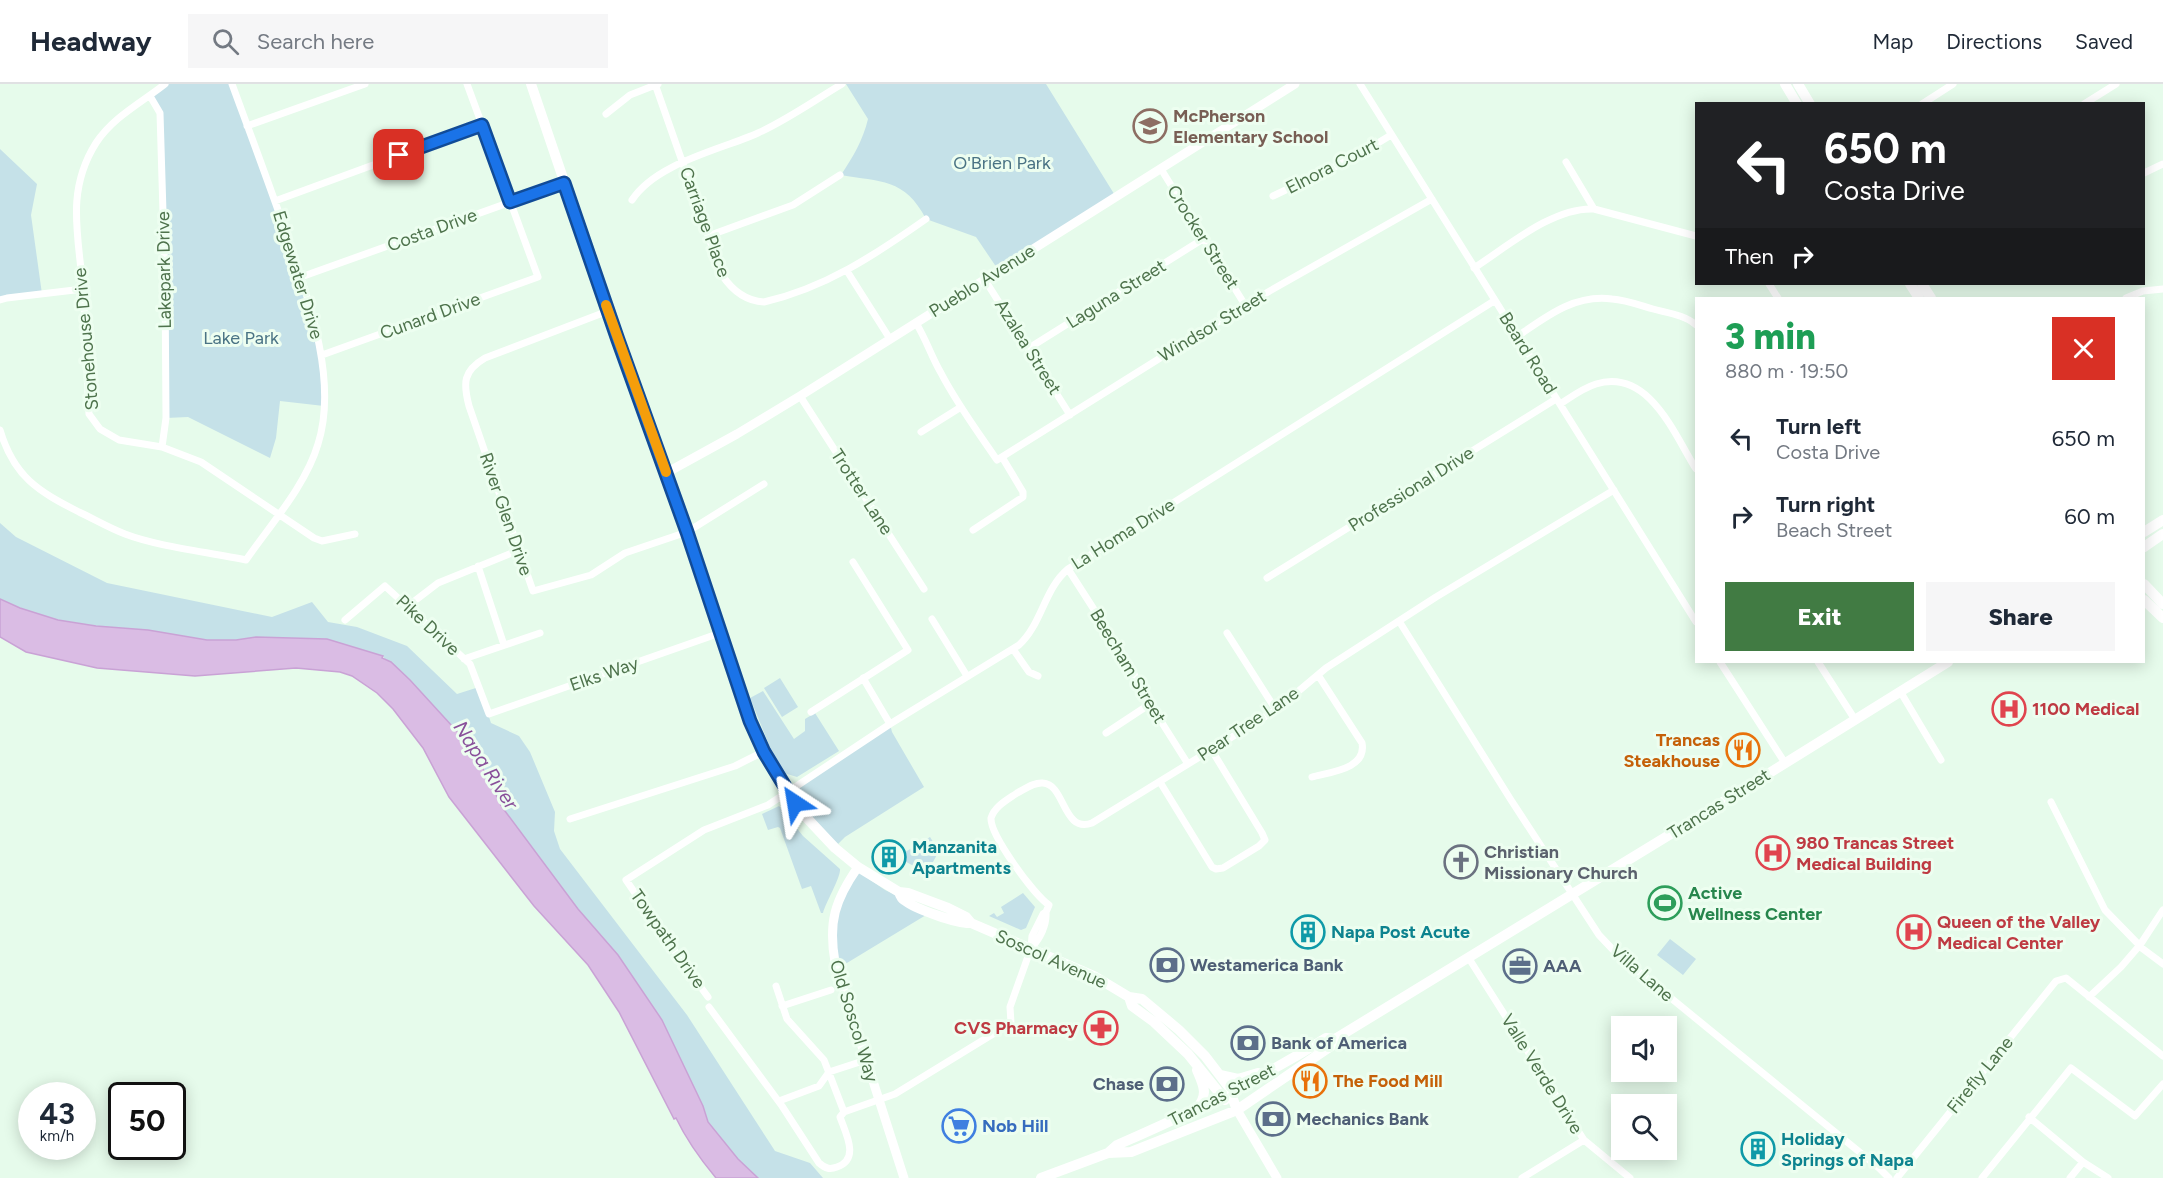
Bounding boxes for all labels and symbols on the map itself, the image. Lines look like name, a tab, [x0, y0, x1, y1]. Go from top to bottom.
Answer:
place label: McPherson Elementary School	[1173, 105, 1328, 148]
school or university icon: McPherson Elementary School	[1132, 108, 1168, 144]
pin	[373, 129, 424, 180]
street label: Elnora Court	[1282, 133, 1382, 199]
park label: O'Brien Park	[953, 152, 1051, 174]
street label: Carriage Place	[675, 164, 735, 280]
street label: Crocker Street	[1162, 181, 1244, 293]
street label: Costa Drive	[384, 204, 480, 256]
street label: Edgewater Drive	[268, 208, 328, 342]
street label: Lakepark Drive	[152, 211, 176, 329]
street label: Pueblo Avenue	[925, 240, 1039, 322]
street label: Laguna Street	[1062, 255, 1170, 333]
street label: Stonehouse Drive	[69, 267, 103, 411]
street label: Windsor Street	[1154, 285, 1270, 367]
street label: Cunard Drive	[377, 288, 483, 344]
street label: Azalea Street	[990, 295, 1066, 399]
street label: Beard Road	[1494, 308, 1562, 398]
park label: Lake Park	[203, 327, 279, 349]
street label: Professional Drive	[1344, 441, 1478, 536]
street label: Trotter Lane	[826, 445, 898, 539]
street label: River Glen Drive	[475, 450, 537, 579]
street label: La Homa Drive	[1067, 493, 1179, 574]
street label: Pike Drive	[392, 590, 465, 660]
street label: Beecham Street	[1085, 605, 1171, 727]
street label: Elks Way	[567, 652, 642, 696]
street label: Pear Tree Lane	[1193, 682, 1303, 766]
hospital icon: 1100 Medical	[1991, 691, 2027, 727]
place label: 1100 Medical	[2032, 698, 2139, 720]
water label: Napa River	[448, 716, 524, 815]
place label: Trancas Steakhouse	[1623, 729, 1721, 772]
restaurant icon: Trancas Steakhouse	[1725, 732, 1761, 768]
street label: Trancas Street	[1664, 764, 1774, 844]
position arrow	[763, 771, 827, 835]
place label: 980 Trancas Street Medical Building	[1796, 832, 1954, 875]
hospital icon: 980 Trancas Street Medical Building	[1755, 835, 1791, 871]
place label: Manzanita Apartments	[912, 836, 1011, 879]
building icon: Manzanita Apartments	[871, 839, 907, 875]
place label: Christian Missionary Church	[1484, 841, 1638, 884]
church icon: Christian Missionary Church	[1443, 844, 1479, 880]
place label: Active Wellness Center	[1688, 882, 1822, 925]
street label: Towpath Drive	[626, 885, 710, 993]
sports icon: Active Wellness Center	[1647, 885, 1683, 921]
place label: Queen of the Valley Medical Center	[1937, 911, 2101, 954]
building icon: Napa Post Acute	[1290, 914, 1326, 950]
hospital icon: Queen of the Valley Medical Center	[1896, 914, 1932, 950]
place label: Napa Post Acute	[1331, 921, 1470, 943]
street label: Soscol Avenue	[992, 925, 1110, 993]
street label: Villa Lane	[1606, 940, 1678, 1007]
bank icon: Westamerica Bank	[1149, 947, 1185, 983]
office icon: AAA	[1502, 948, 1538, 984]
place label: Westamerica Bank	[1190, 954, 1344, 976]
place label: AAA	[1543, 955, 1582, 977]
street label: Old Soscol Way	[825, 957, 883, 1085]
pharmacy icon: CVS Pharmacy	[1083, 1010, 1119, 1046]
street label: Valle Verde Drive	[1496, 1010, 1588, 1138]
place label: CVS Pharmacy	[954, 1017, 1079, 1039]
bank icon: Bank of America	[1230, 1025, 1266, 1061]
place label: Bank of America	[1271, 1032, 1407, 1054]
street label: Firefly Lane	[1942, 1032, 2018, 1118]
street label: Trancas Street	[1165, 1059, 1279, 1131]
restaurant icon: The Food Mill	[1292, 1063, 1328, 1099]
bank icon: Chase	[1149, 1066, 1185, 1102]
place label: The Food Mill	[1333, 1070, 1443, 1092]
place label: Chase	[1093, 1073, 1144, 1095]
speed limit sign: 50	[108, 1082, 186, 1160]
bank icon: Mechanics Bank	[1255, 1101, 1291, 1137]
supermarket icon: Nob Hill	[941, 1108, 977, 1144]
place label: Mechanics Bank	[1296, 1108, 1429, 1130]
place label: Nob Hill	[982, 1115, 1048, 1137]
place label: Holiday Springs of Napa	[1781, 1128, 1914, 1171]
building icon: Holiday Springs of Napa	[1740, 1131, 1776, 1167]

